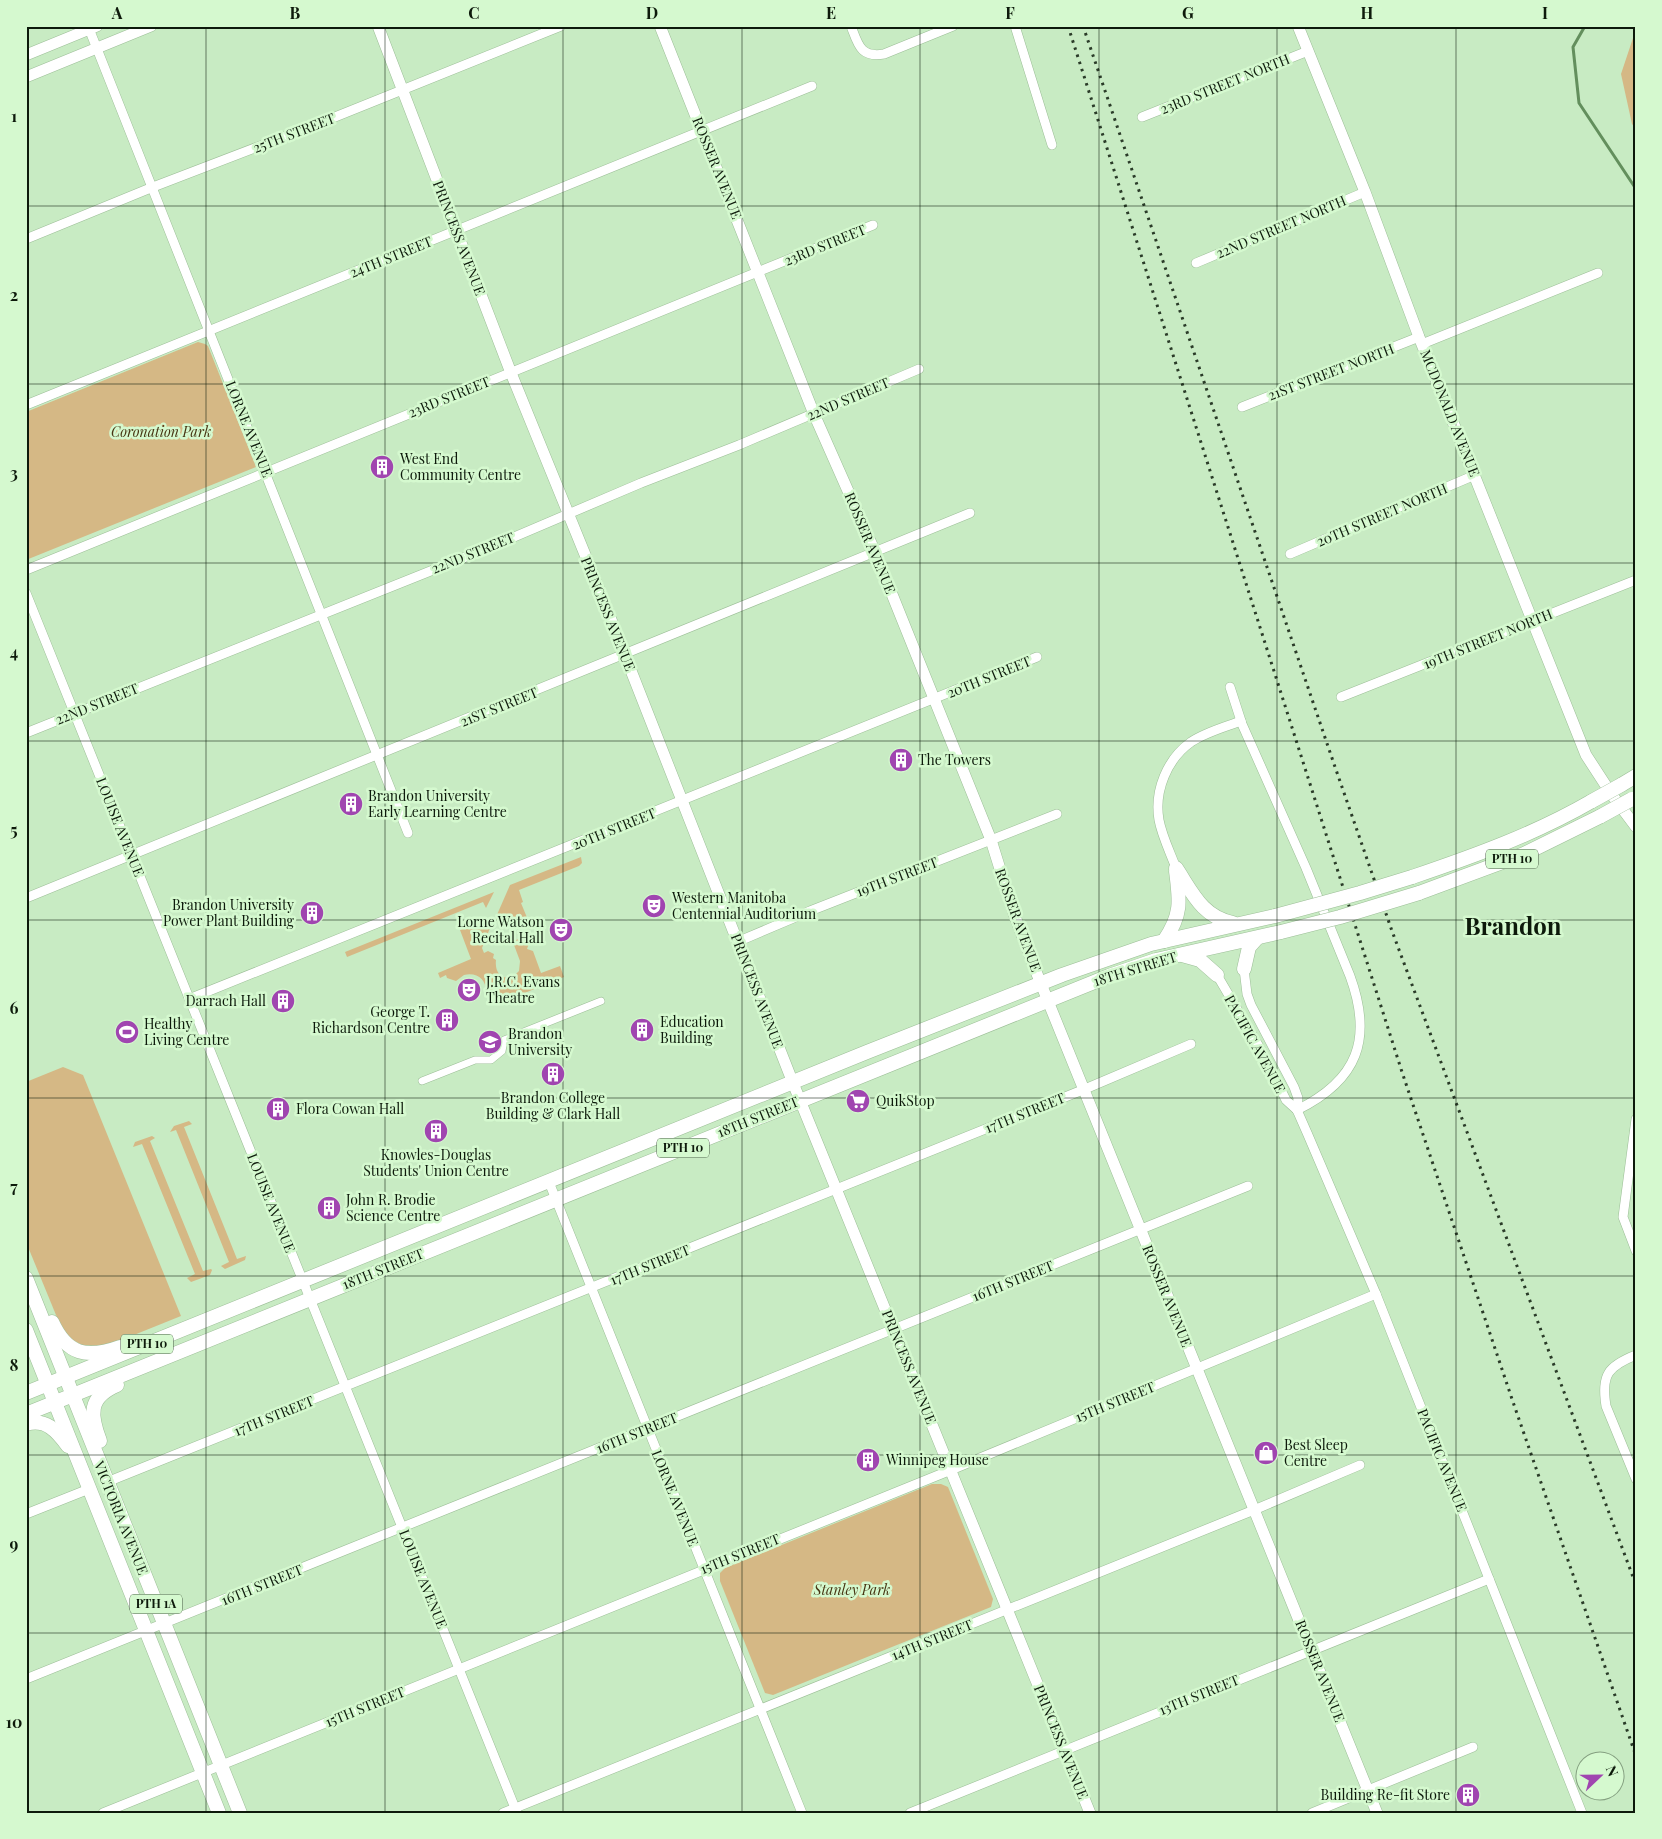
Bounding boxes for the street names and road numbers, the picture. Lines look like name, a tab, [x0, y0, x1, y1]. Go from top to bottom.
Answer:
street label: 23RD STREET NORTH	[1157, 49, 1293, 118]
street label: 25TH STREET	[250, 108, 338, 157]
street label: ROSSER AVENUE	[688, 114, 747, 222]
street label: PRINCESS AVENUE	[429, 178, 490, 298]
street label: 22ND STREET NORTH	[1213, 190, 1349, 263]
street label: 23RD STREET	[781, 219, 869, 270]
street label: 24TH STREET	[347, 231, 435, 282]
street label: 21ST STREET NORTH	[1265, 339, 1397, 404]
street label: MCDONALD AVENUE	[1416, 347, 1485, 479]
street label: 23RD STREET	[405, 371, 493, 422]
street label: 22ND STREET	[804, 372, 892, 424]
street label: LORNE AVENUE	[221, 378, 277, 480]
street label: 20TH STREET NORTH	[1313, 478, 1451, 551]
street label: ROSSER AVENUE	[841, 489, 900, 596]
street label: 22ND STREET	[428, 527, 517, 578]
street label: PRINCESS AVENUE	[577, 554, 640, 674]
street label: 19TH STREET NORTH	[1420, 604, 1556, 673]
street label: 20TH STREET	[944, 651, 1034, 702]
street label: 22ND STREET	[52, 678, 141, 729]
street label: 21ST STREET	[457, 682, 541, 731]
street label: LOUISE AVENUE	[92, 774, 149, 879]
street label: 20TH STREET	[569, 803, 659, 854]
road number: PTH 10	[1486, 850, 1538, 869]
street label: 19TH STREET	[853, 852, 941, 901]
street label: ROSSER AVENUE	[991, 866, 1046, 974]
street label: PRINCESS AVENUE	[727, 931, 788, 1051]
street label: 18TH STREET	[1091, 947, 1179, 990]
street label: PACIFIC AVENUE	[1221, 991, 1290, 1096]
street label: 17TH STREET	[982, 1088, 1068, 1137]
street label: 18TH STREET	[714, 1091, 802, 1142]
road number: PTH 10	[657, 1138, 709, 1158]
street label: LOUISE AVENUE	[243, 1150, 300, 1255]
street label: 17TH STREET	[607, 1240, 693, 1289]
street label: ROSSER AVENUE	[1138, 1242, 1197, 1350]
street label: 18TH STREET	[339, 1243, 427, 1294]
street label: 16TH STREET	[969, 1255, 1057, 1306]
street label: PRINCESS AVENUE	[878, 1307, 941, 1427]
road number: PTH 10	[121, 1335, 173, 1354]
street label: 15TH STREET	[1072, 1377, 1158, 1426]
street label: 17TH STREET	[231, 1391, 317, 1440]
street label: PACIFIC AVENUE	[1413, 1406, 1472, 1514]
street label: 16TH STREET	[593, 1407, 681, 1458]
street label: LORNE AVENUE	[647, 1447, 703, 1549]
street label: VICTORIA AVENUE	[90, 1457, 153, 1578]
street label: LOUISE AVENUE	[395, 1526, 452, 1631]
street label: 15TH STREET	[697, 1529, 783, 1578]
street label: 16TH STREET	[218, 1559, 306, 1610]
road number: PTH 1A	[130, 1595, 182, 1614]
street label: 14TH STREET	[888, 1615, 975, 1664]
street label: ROSSER AVENUE	[1291, 1617, 1350, 1725]
street label: 13TH STREET	[1156, 1670, 1242, 1719]
street label: 15TH STREET	[322, 1682, 408, 1731]
street label: PRINCESS AVENUE	[1030, 1682, 1093, 1802]

